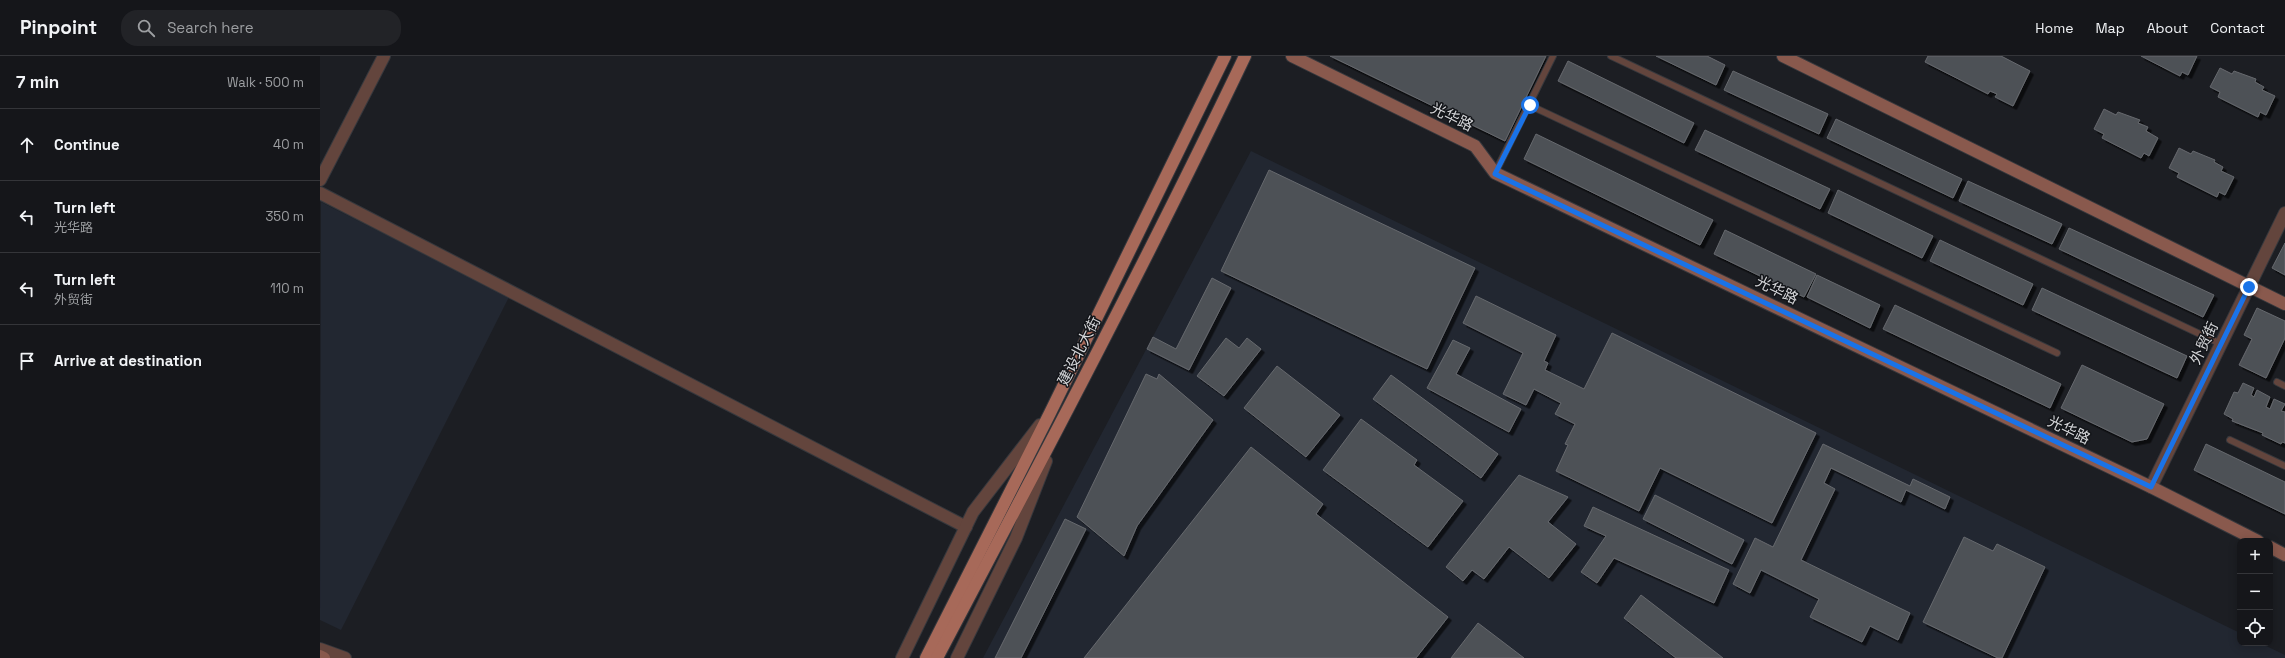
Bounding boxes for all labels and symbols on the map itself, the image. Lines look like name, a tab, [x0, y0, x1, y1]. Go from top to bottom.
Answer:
route start	[1521, 96, 1539, 114]
street label: 光华路	[1428, 98, 1477, 135]
street label: 光华路	[1753, 271, 1802, 308]
route end	[2240, 278, 2258, 296]
street label: 建设北大街	[1053, 313, 1104, 389]
street label: 外贸街	[2185, 318, 2222, 367]
street label: 光华路	[2045, 411, 2094, 448]

